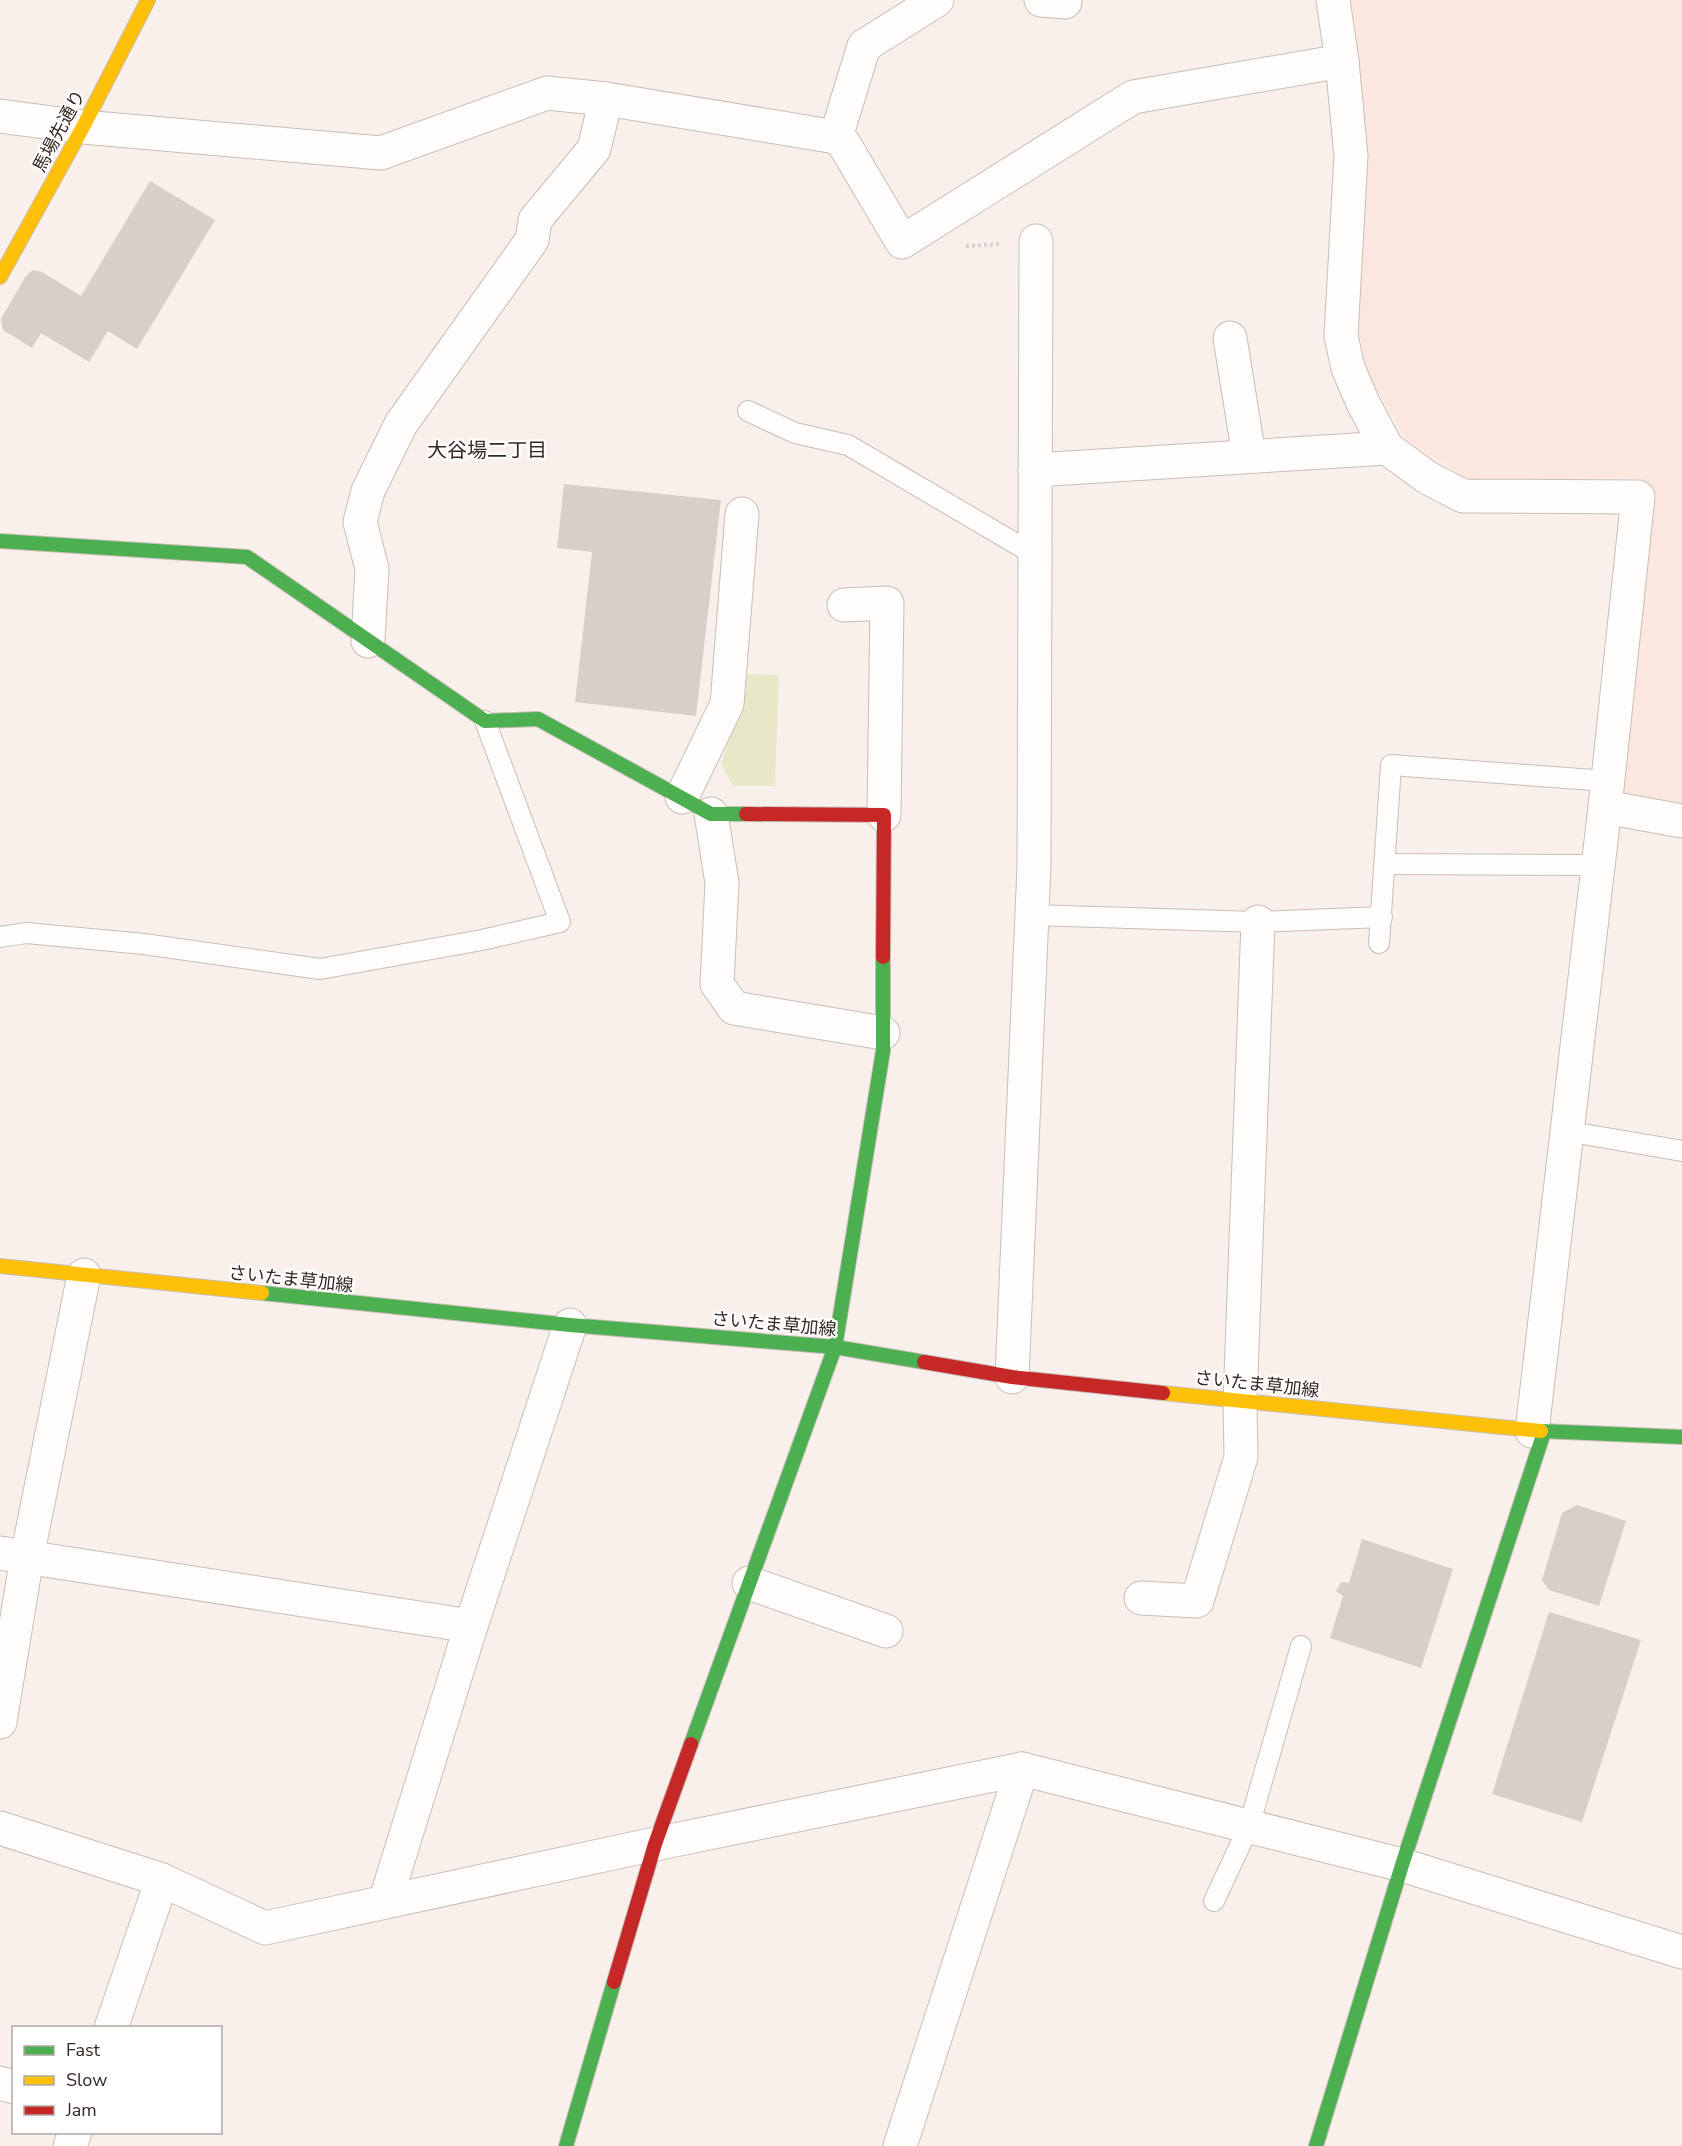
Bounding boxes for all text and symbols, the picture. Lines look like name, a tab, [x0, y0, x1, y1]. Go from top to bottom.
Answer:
street label: 馬場先通り	[27, 86, 91, 176]
district label: 大谷場二丁目	[427, 437, 547, 464]
street label: さいたま草加線	[227, 1261, 355, 1297]
street label: さいたま草加線	[710, 1307, 838, 1341]
street label: さいたま草加線	[1193, 1366, 1321, 1402]
legend	[12, 2026, 222, 2134]
text: Fast	[66, 2038, 101, 2062]
text: Slow	[66, 2068, 107, 2092]
text: Jam	[65, 2098, 97, 2122]

